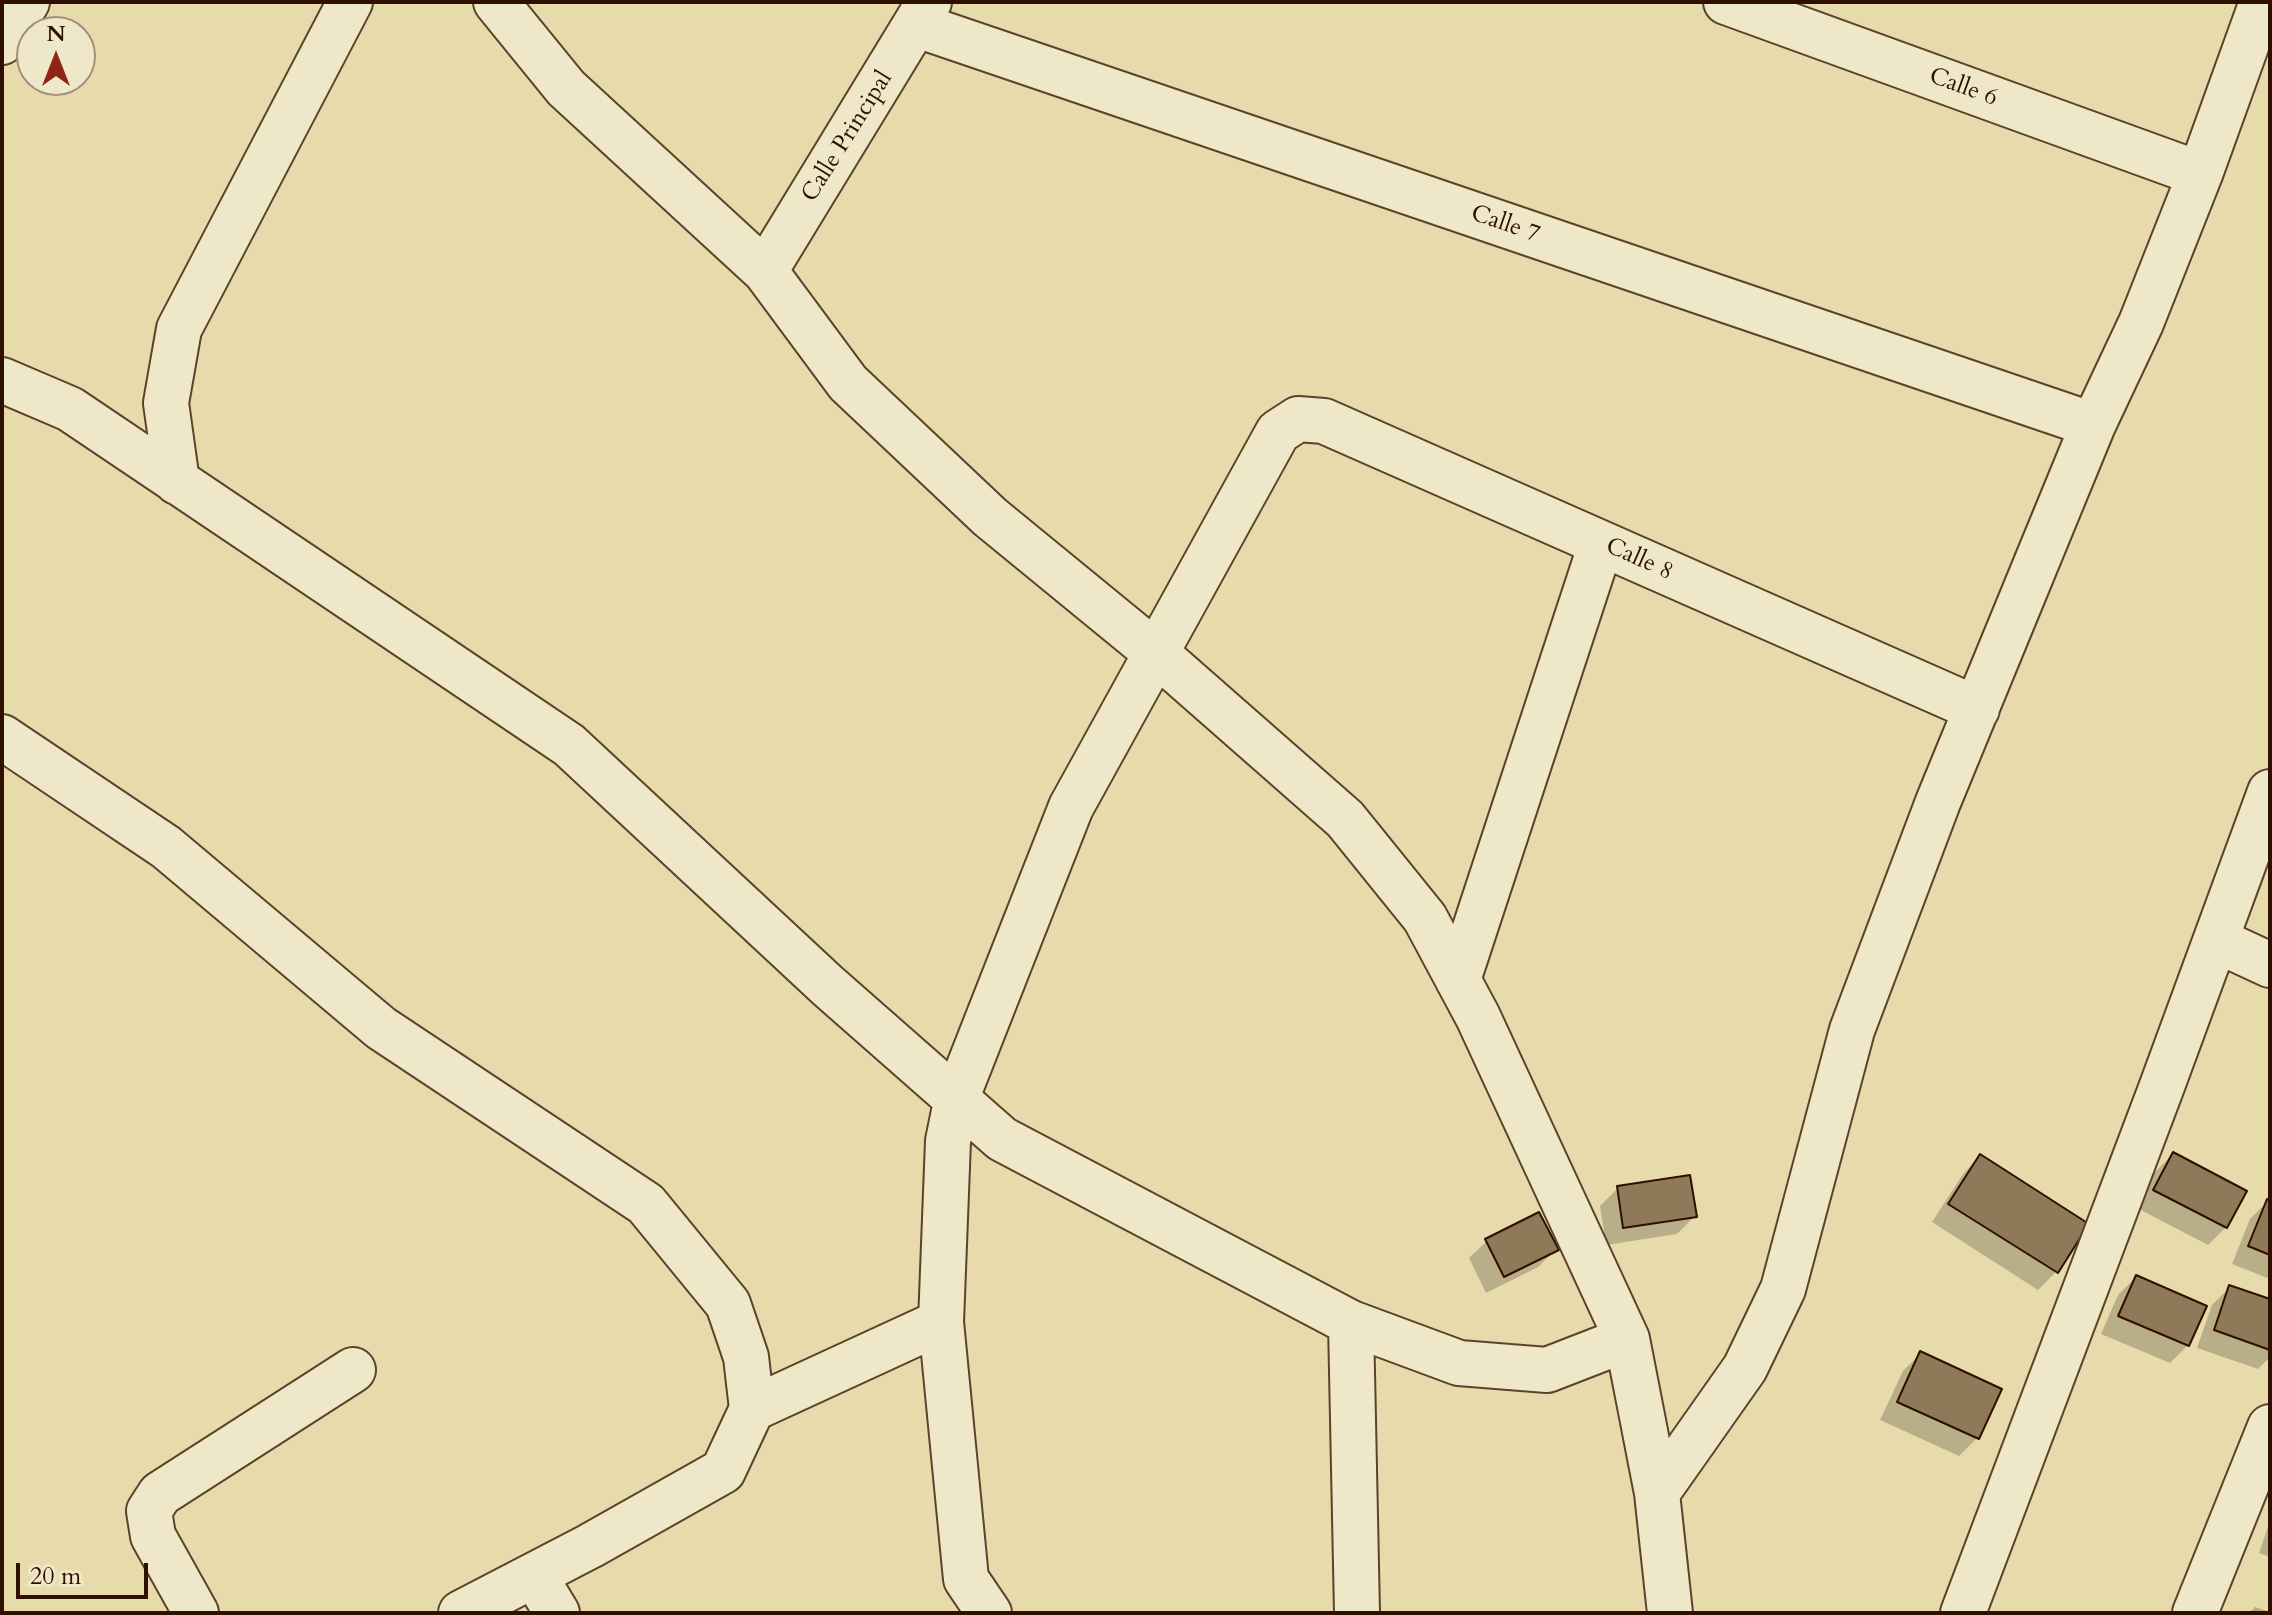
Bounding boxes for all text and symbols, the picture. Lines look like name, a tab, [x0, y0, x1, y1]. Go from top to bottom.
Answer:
north arrow	[16, 16, 96, 96]
text: N	[46, 19, 66, 49]
street label: Calle 6	[1925, 62, 2001, 114]
street label: Calle Principal	[796, 66, 900, 208]
street label: Calle 7	[1467, 200, 1543, 250]
street label: Calle 8	[1601, 532, 1677, 588]
scale bar	[20, 1547, 152, 1597]
text: 20 m	[30, 1560, 81, 1593]

